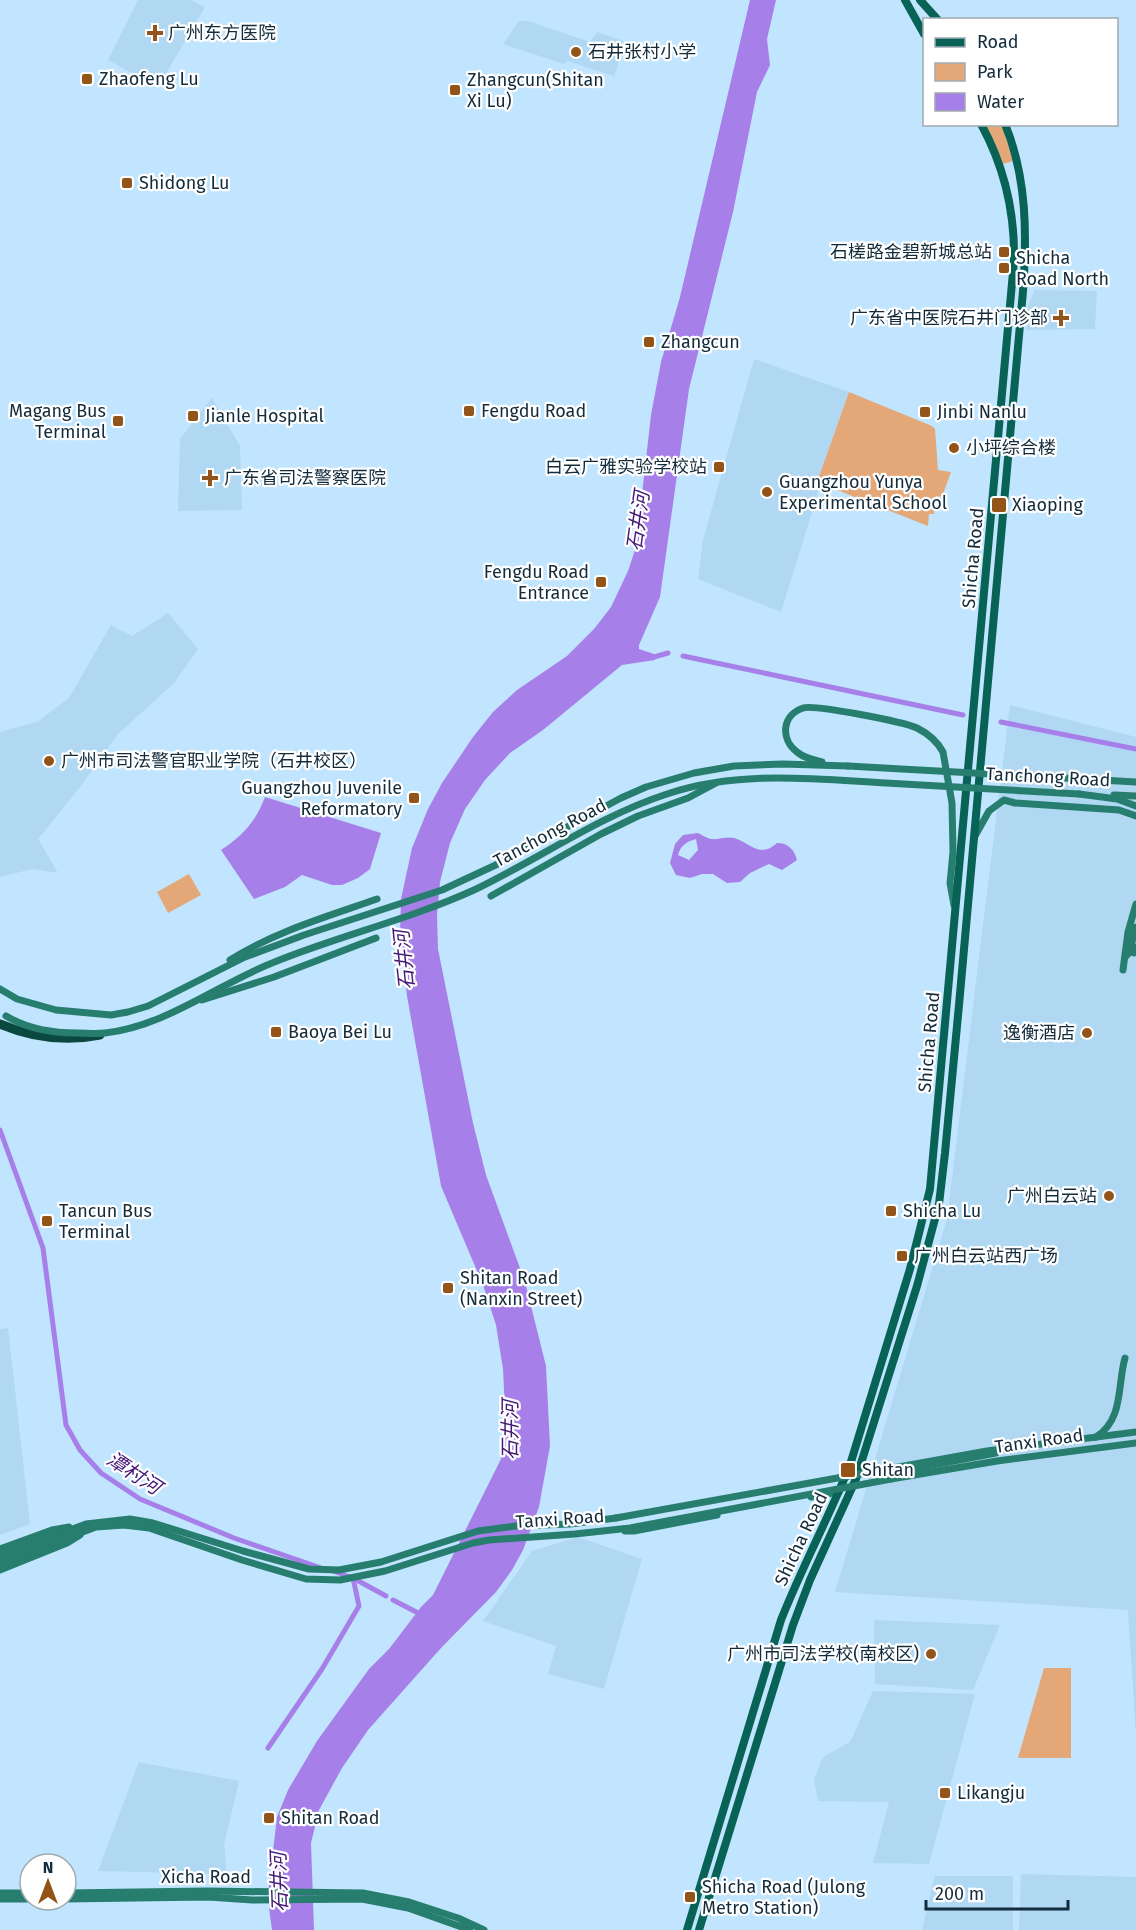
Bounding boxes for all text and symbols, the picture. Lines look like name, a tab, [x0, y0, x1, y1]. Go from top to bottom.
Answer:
legend	[923, 18, 1118, 126]
place label: 广州东方医院	[168, 22, 276, 44]
marker: 广州东方医院	[146, 24, 164, 42]
text: Road	[977, 31, 1019, 53]
place label: 石井张村小学	[588, 41, 696, 63]
marker: 石井张村小学	[569, 45, 583, 59]
text: Park	[977, 61, 1013, 83]
place label: Zhaofeng Lu	[99, 68, 199, 90]
place label: Zhangcun(Shitan Xi Lu)	[467, 69, 604, 112]
marker: Zhaofeng Lu	[80, 72, 94, 86]
marker: Zhangcun(Shitan Xi Lu)	[448, 83, 462, 97]
text: Water	[977, 91, 1024, 113]
place label: Shidong Lu	[139, 172, 230, 194]
marker: Shidong Lu	[120, 176, 134, 190]
place label: 石槎路金碧新城总站	[830, 241, 992, 263]
marker: 石槎路金碧新城总站	[997, 245, 1011, 259]
place label: Shicha Road North	[1016, 247, 1109, 290]
marker: Shicha Road North	[997, 261, 1011, 275]
place label: 广东省中医院石井门诊部	[850, 307, 1048, 329]
marker: 广东省中医院石井门诊部	[1052, 309, 1070, 327]
place label: Zhangcun	[661, 331, 740, 353]
marker: Zhangcun	[642, 335, 656, 349]
place label: Magang Bus Terminal	[9, 400, 106, 443]
place label: Fengdu Road	[481, 400, 586, 422]
place label: Jinbi Nanlu	[937, 401, 1027, 423]
marker: Fengdu Road	[462, 404, 476, 418]
place label: Jianle Hospital	[205, 405, 324, 427]
marker: Jinbi Nanlu	[918, 405, 932, 419]
marker: Jianle Hospital	[186, 409, 200, 423]
marker: Magang Bus Terminal	[111, 414, 125, 428]
place label: 小坪综合楼	[966, 437, 1056, 459]
marker: 小坪综合楼	[947, 441, 961, 455]
place label: 白云广雅实验学校站	[545, 456, 707, 478]
marker: 白云广雅实验学校站	[712, 460, 726, 474]
place label: 广东省司法警察医院	[224, 467, 386, 489]
marker: 广东省司法警察医院	[201, 469, 219, 487]
place label: Guangzhou Yunya Experimental School	[779, 471, 947, 514]
marker: Guangzhou Yunya Experimental School	[760, 485, 774, 499]
water label: 石井河	[622, 486, 655, 552]
place label: Xiaoping	[1012, 494, 1083, 516]
marker: Xiaoping	[990, 496, 1008, 514]
street label: Shicha Road	[958, 507, 988, 609]
place label: Fengdu Road Entrance	[484, 561, 589, 604]
marker: Fengdu Road Entrance	[594, 575, 608, 589]
place label: 广州市司法警官职业学院（石井校区）	[61, 750, 367, 772]
marker: 广州市司法警官职业学院（石井校区）	[42, 754, 56, 768]
street label: Tanchong Road	[985, 763, 1111, 791]
place label: Guangzhou Juvenile Reformatory	[241, 777, 402, 820]
marker: Guangzhou Juvenile Reformatory	[407, 791, 421, 805]
street label: Tanchong Road	[490, 794, 610, 872]
water label: 石井河	[389, 925, 419, 991]
street label: Shicha Road	[914, 991, 944, 1093]
place label: Baoya Bei Lu	[288, 1021, 392, 1043]
place label: 逸衡酒店	[1003, 1022, 1075, 1044]
marker: Baoya Bei Lu	[269, 1025, 283, 1039]
marker: 逸衡酒店	[1080, 1026, 1094, 1040]
place label: 广州白云站	[1007, 1185, 1097, 1207]
marker: 广州白云站	[1102, 1189, 1116, 1203]
place label: Tancun Bus Terminal	[59, 1200, 152, 1243]
place label: Shicha Lu	[903, 1200, 981, 1222]
marker: Shicha Lu	[884, 1204, 898, 1218]
marker: Tancun Bus Terminal	[40, 1214, 54, 1228]
place label: 广州白云站西广场	[914, 1245, 1058, 1267]
marker: 广州白云站西广场	[895, 1249, 909, 1263]
place label: Shitan Road (Nanxin Street)	[460, 1267, 582, 1310]
marker: Shitan Road (Nanxin Street)	[441, 1281, 455, 1295]
water label: 石井河	[498, 1396, 522, 1460]
street label: Tanxi Road	[993, 1424, 1085, 1458]
water label: 潭村河	[102, 1447, 169, 1502]
place label: Shitan	[862, 1459, 914, 1481]
marker: Shitan	[839, 1461, 857, 1479]
street label: Shicha Road	[770, 1489, 832, 1589]
street label: Tanxi Road	[515, 1505, 605, 1533]
place label: 广州市司法学校(南校区)	[727, 1643, 919, 1665]
marker: 广州市司法学校(南校区)	[924, 1647, 938, 1661]
place label: Likangju	[957, 1782, 1025, 1804]
marker: Likangju	[938, 1786, 952, 1800]
place label: Shitan Road	[281, 1807, 379, 1829]
marker: Shitan Road	[262, 1811, 276, 1825]
water label: 石井河	[266, 1848, 292, 1912]
north arrow	[18, 1852, 78, 1912]
text: N	[43, 1858, 53, 1877]
street label: Xicha Road	[161, 1866, 251, 1888]
scale bar	[926, 1873, 1068, 1911]
place label: Shicha Road (Julong Metro Station)	[702, 1876, 866, 1919]
text: 200 m	[935, 1883, 984, 1905]
marker: Shicha Road (Julong Metro Station)	[683, 1890, 697, 1904]

